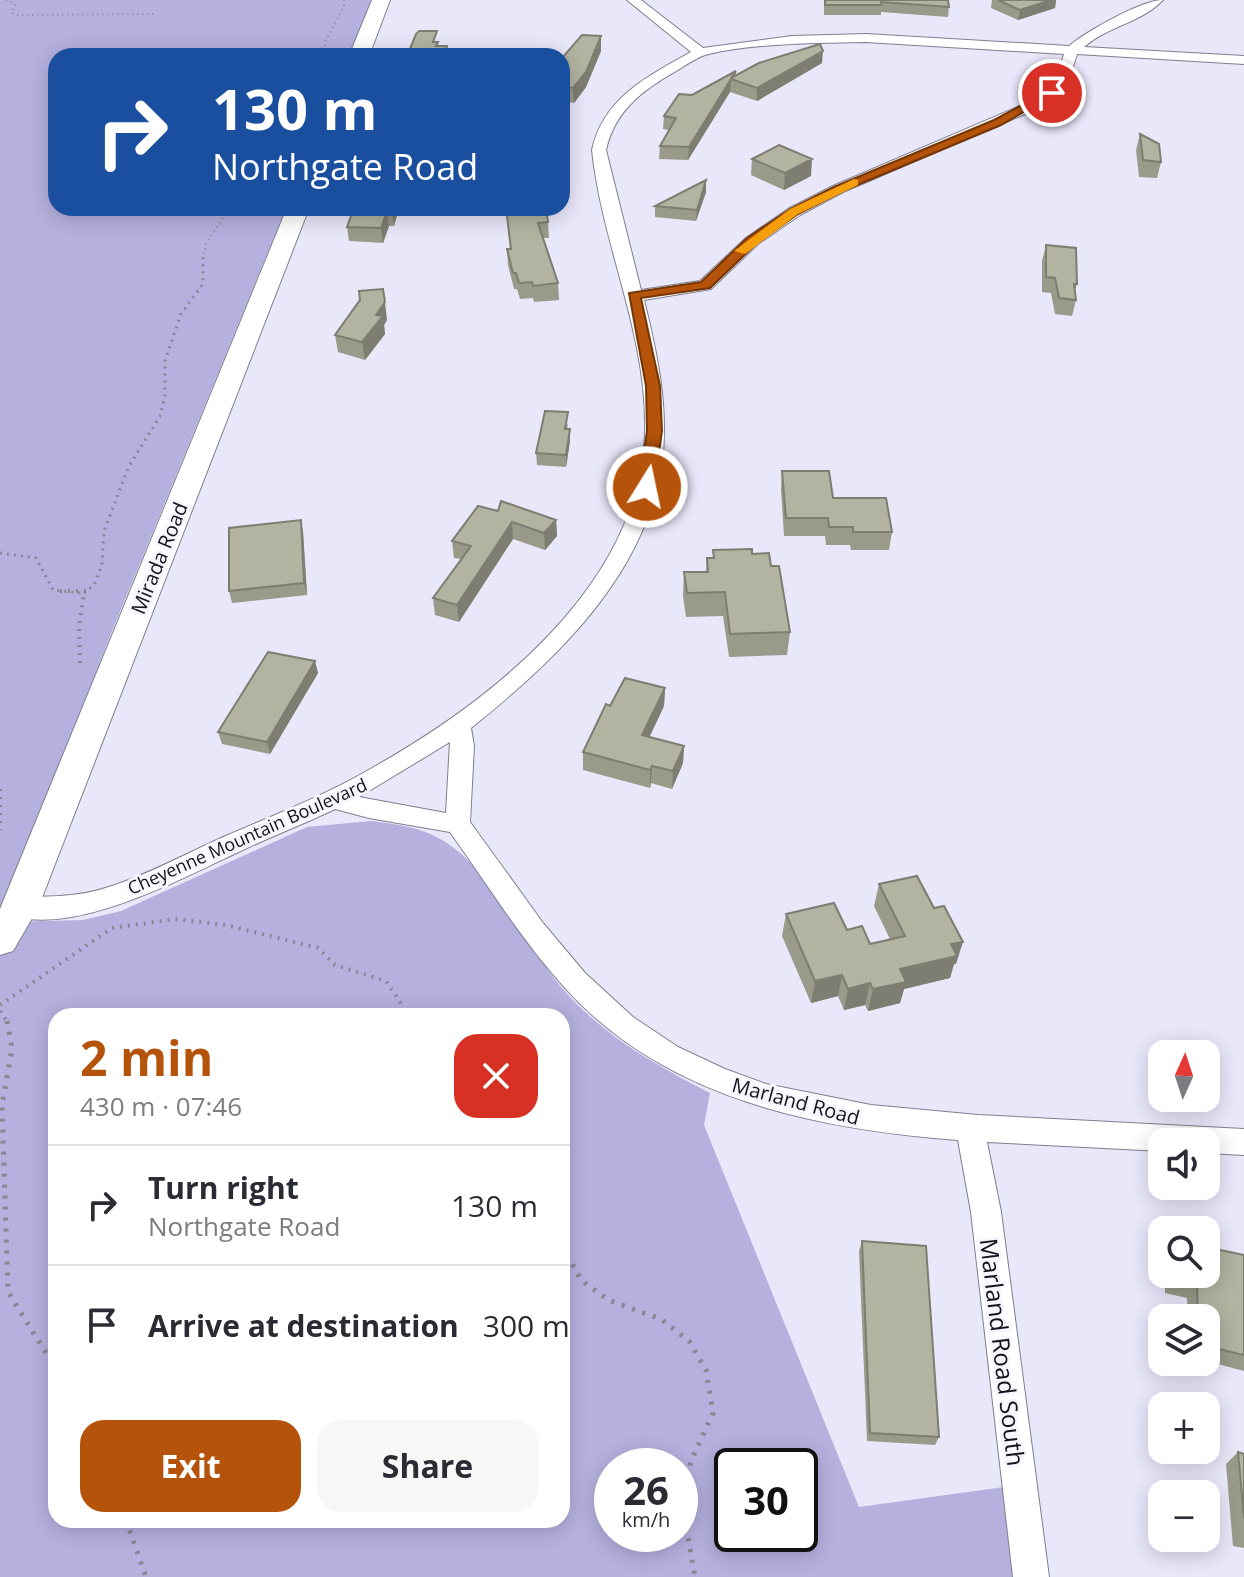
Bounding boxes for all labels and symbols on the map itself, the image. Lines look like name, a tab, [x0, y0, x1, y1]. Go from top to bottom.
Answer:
pin	[1018, 59, 1086, 127]
position arrow	[605, 445, 689, 529]
street label: Mirada Road	[124, 498, 194, 618]
street label: Cheyenne Mountain Boulevard	[123, 772, 371, 900]
north arrow	[1148, 1040, 1220, 1112]
street label: Marland Road	[729, 1071, 863, 1131]
street label: Marland Road South	[973, 1236, 1033, 1468]
speed limit sign: 30	[714, 1448, 818, 1552]

